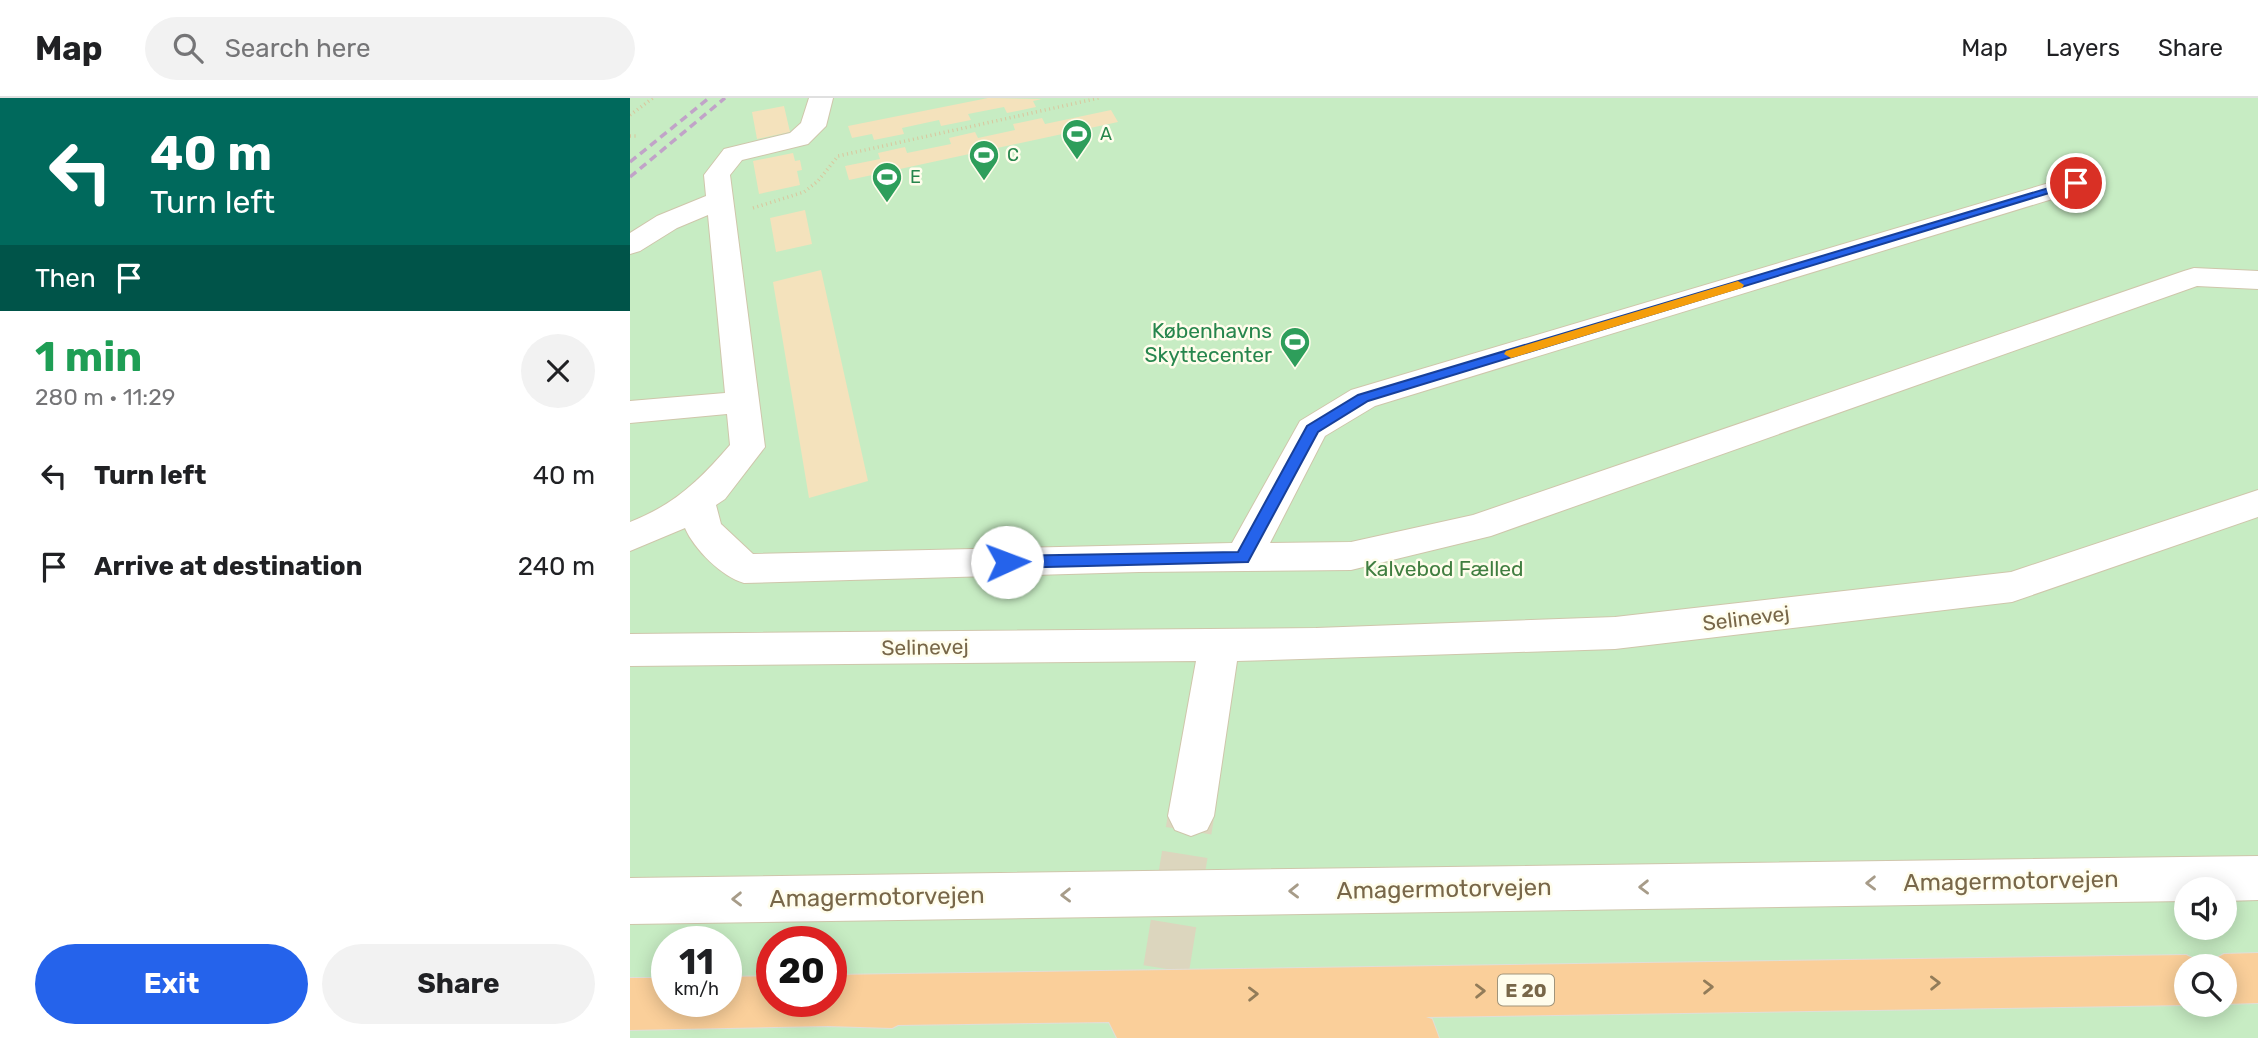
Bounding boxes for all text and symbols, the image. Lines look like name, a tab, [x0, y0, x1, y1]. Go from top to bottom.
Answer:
search box	[145, 17, 635, 80]
text: Map	[35, 29, 103, 68]
icon: search	[169, 29, 207, 67]
text: Search here	[225, 33, 370, 64]
text: Map	[1961, 34, 2008, 62]
text: Layers	[2046, 34, 2120, 62]
text: Share	[2158, 34, 2223, 62]
sports icon: A	[1060, 117, 1094, 161]
place label: A	[1100, 123, 1112, 145]
text: 40 m	[150, 124, 272, 182]
icon: left	[35, 126, 126, 217]
sports icon: C	[967, 138, 1001, 182]
place label: C	[1007, 144, 1019, 166]
pin	[2046, 153, 2106, 213]
sports icon: E	[870, 160, 904, 204]
icon: arrive	[2057, 164, 2095, 202]
place label: E	[910, 166, 921, 188]
text: Turn left	[150, 183, 275, 221]
icon: arrive	[110, 259, 148, 297]
text: Then	[35, 263, 96, 294]
place label: Københavns Skyttecenter	[1144, 318, 1272, 367]
sports icon: Københavns Skyttecenter	[1278, 325, 1312, 369]
text: 1 min	[35, 332, 142, 382]
button: close	[521, 334, 595, 408]
text: 280 m · 11:29	[35, 383, 175, 411]
icon: left	[35, 457, 73, 495]
text: Turn left	[94, 460, 206, 491]
text: 40 m	[533, 460, 595, 491]
position arrow	[970, 525, 1044, 599]
icon: arrive	[35, 548, 73, 586]
text: Arrive at destination	[94, 551, 362, 582]
text: 240 m	[518, 551, 595, 582]
park label: Kalvebod Fælled	[1364, 556, 1524, 581]
street label: Selinevej	[1701, 600, 1791, 636]
street label: Selinevej	[881, 634, 969, 660]
street label: Amagermotorvejen	[1903, 865, 2119, 897]
street label: Amagermotorvejen	[1336, 873, 1552, 905]
one-way arrow	[1866, 876, 1877, 891]
map controls	[2174, 877, 2237, 1017]
button: sound	[2174, 877, 2237, 940]
one-way arrow	[1638, 879, 1649, 894]
street label: Amagermotorvejen	[769, 881, 985, 913]
one-way arrow	[1288, 884, 1299, 899]
one-way arrow	[1061, 887, 1072, 902]
one-way arrow	[732, 892, 743, 907]
speed limit sign: 20	[756, 926, 847, 1017]
text: 11	[679, 941, 714, 983]
button: Exit	[35, 944, 308, 1024]
button: Share	[322, 944, 595, 1024]
button: search	[2174, 954, 2237, 1017]
road number: E 20	[1498, 974, 1554, 1006]
one-way arrow	[1930, 976, 1941, 991]
text: km/h	[674, 978, 719, 1000]
one-way arrow	[1703, 979, 1714, 995]
one-way arrow	[1475, 983, 1486, 998]
one-way arrow	[1248, 986, 1259, 1002]

